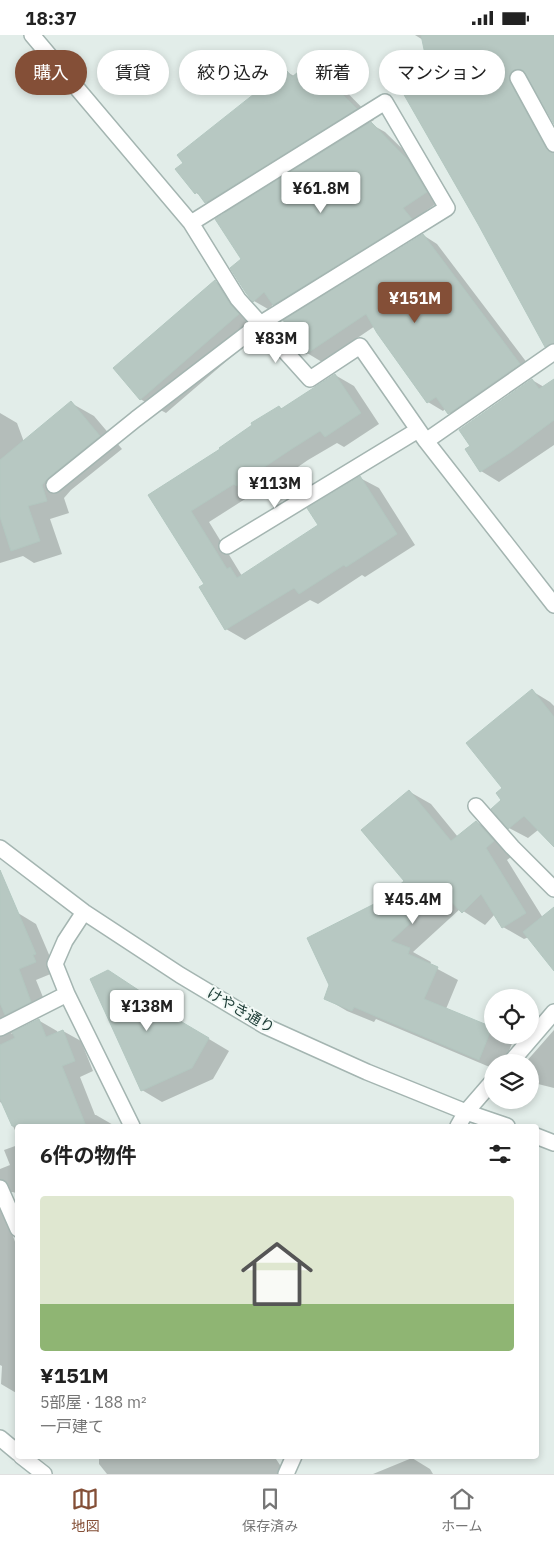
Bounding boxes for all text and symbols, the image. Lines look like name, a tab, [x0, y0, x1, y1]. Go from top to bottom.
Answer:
text: 18:37	[25, 6, 77, 30]
chip: 購入	[15, 50, 87, 95]
chip: 賃貸	[97, 50, 169, 95]
chip: 絞り込み	[179, 50, 287, 95]
chip: 新着	[297, 50, 369, 95]
chip: マンション	[379, 50, 505, 95]
pin: ¥61.8M	[280, 171, 362, 214]
text: ¥61.8M	[292, 178, 350, 198]
pin: ¥151M	[380, 281, 450, 324]
text: ¥151M	[389, 288, 441, 308]
pin: ¥83M	[246, 321, 306, 364]
text: ¥83M	[255, 328, 297, 348]
pin: ¥113M	[240, 467, 310, 509]
text: ¥113M	[249, 473, 301, 493]
pin: ¥45.4M	[372, 883, 454, 925]
text: ¥45.4M	[384, 889, 442, 909]
street label: けやき通り	[204, 983, 278, 1037]
pin: ¥138M	[112, 989, 182, 1032]
map controls	[484, 989, 539, 1109]
button: locate	[484, 989, 539, 1044]
text: ¥138M	[121, 996, 173, 1016]
button: layers	[484, 1054, 539, 1109]
icon: filters	[486, 1140, 514, 1168]
text: 6件の物件	[40, 1141, 137, 1169]
icon: home	[232, 1229, 322, 1319]
text: ¥151M	[40, 1361, 109, 1389]
text: 5部屋 · 188 m²	[40, 1392, 146, 1412]
text: 一戸建て	[40, 1416, 104, 1436]
tab: 地図	[71, 1485, 99, 1535]
tab: 保存済み	[242, 1485, 298, 1535]
tab: ホーム	[441, 1485, 483, 1535]

